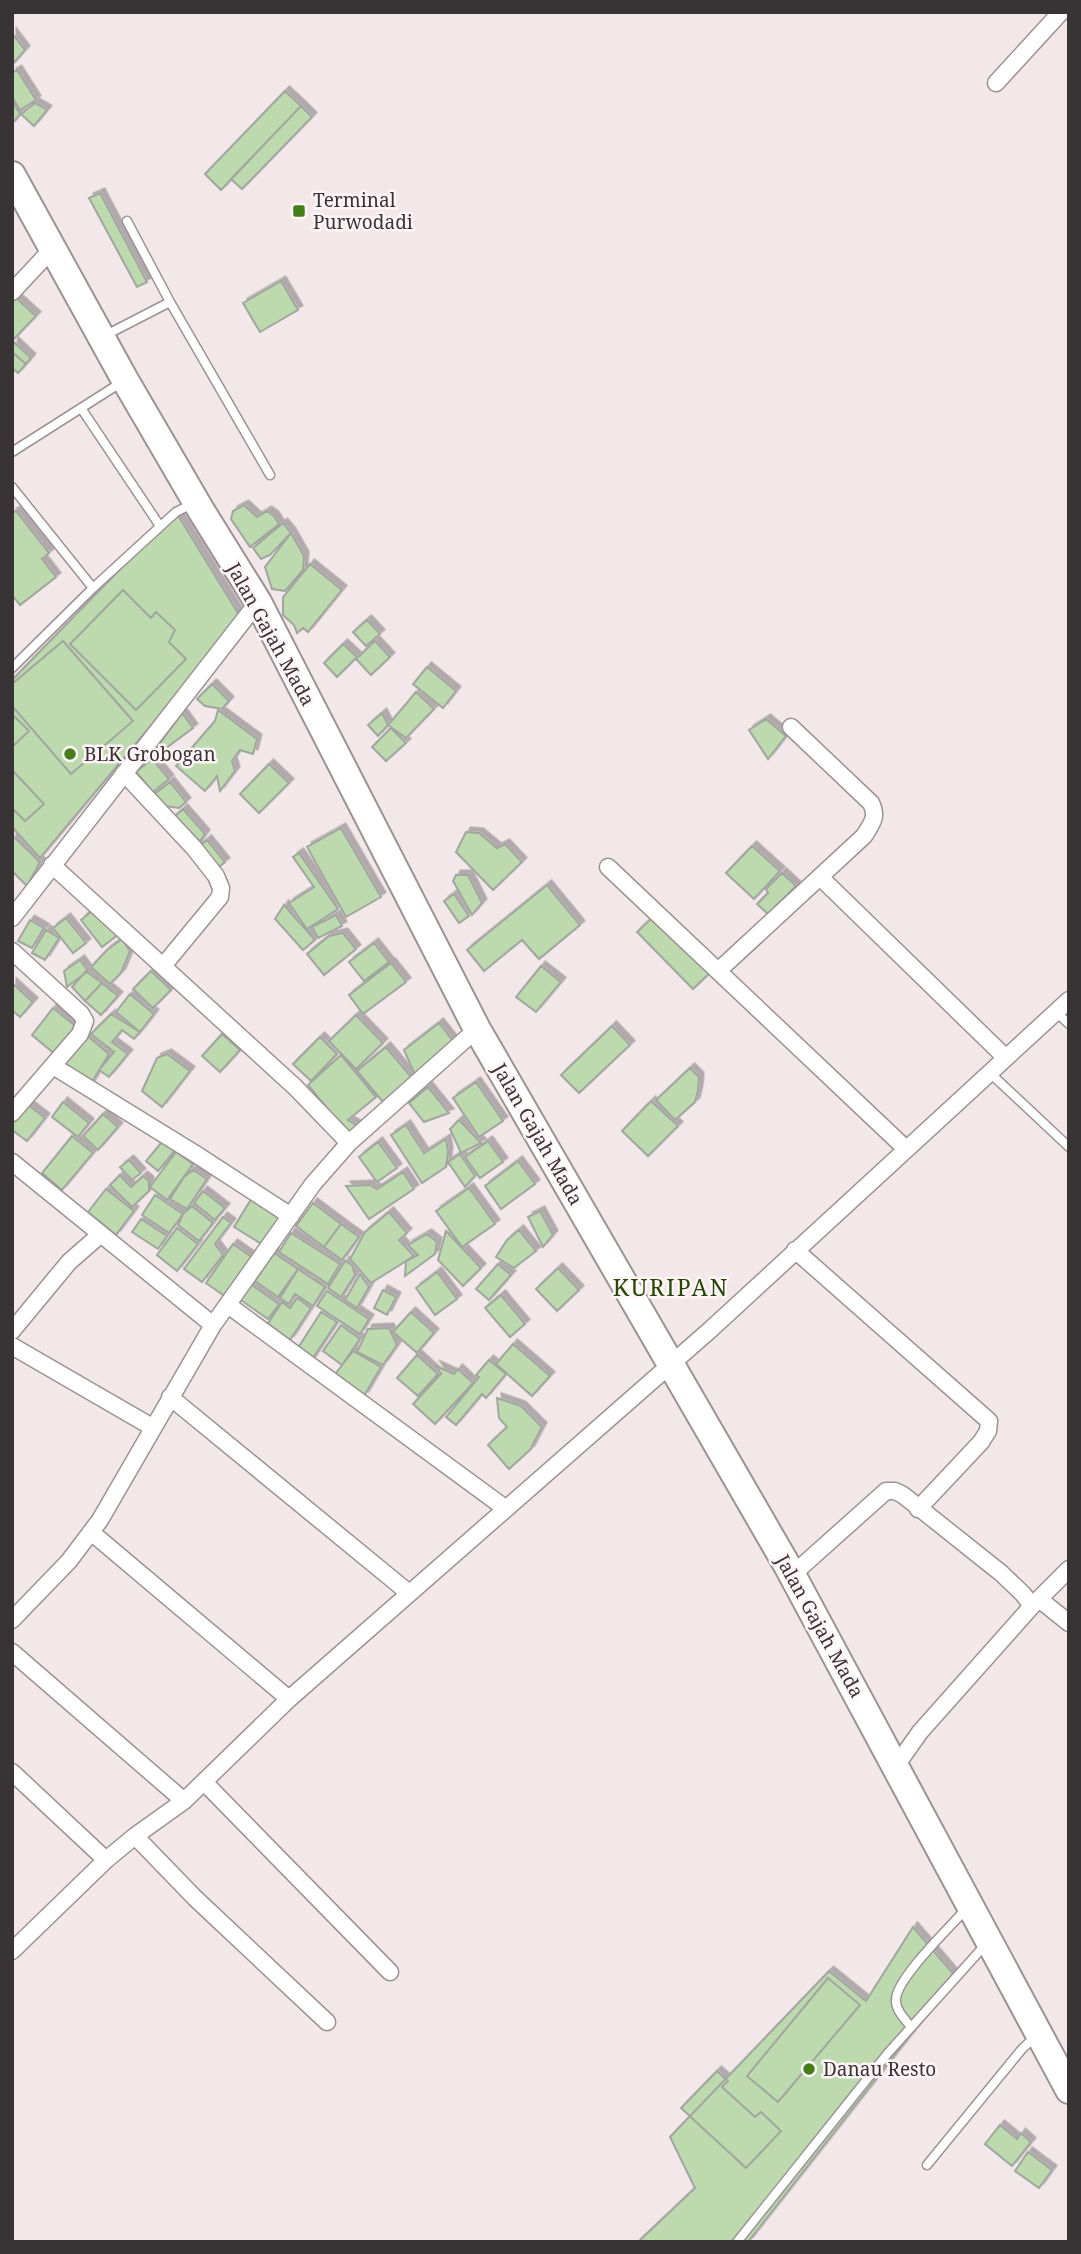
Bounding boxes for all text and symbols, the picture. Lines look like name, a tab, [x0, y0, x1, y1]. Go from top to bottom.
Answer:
place label: Terminal Purwodadi	[313, 187, 413, 235]
marker: Terminal Purwodadi	[291, 203, 307, 219]
street label: Jalan Gajah Mada	[220, 557, 321, 710]
place label: BLK Grobogan	[84, 741, 216, 767]
marker: BLK Grobogan	[62, 746, 78, 762]
street label: Jalan Gajah Mada	[486, 1057, 589, 1210]
district label: KURIPAN	[613, 1271, 729, 1303]
street label: Jalan Gajah Mada	[769, 1549, 870, 1702]
place label: Danau Resto	[823, 2056, 936, 2082]
marker: Danau Resto	[801, 2061, 817, 2077]

